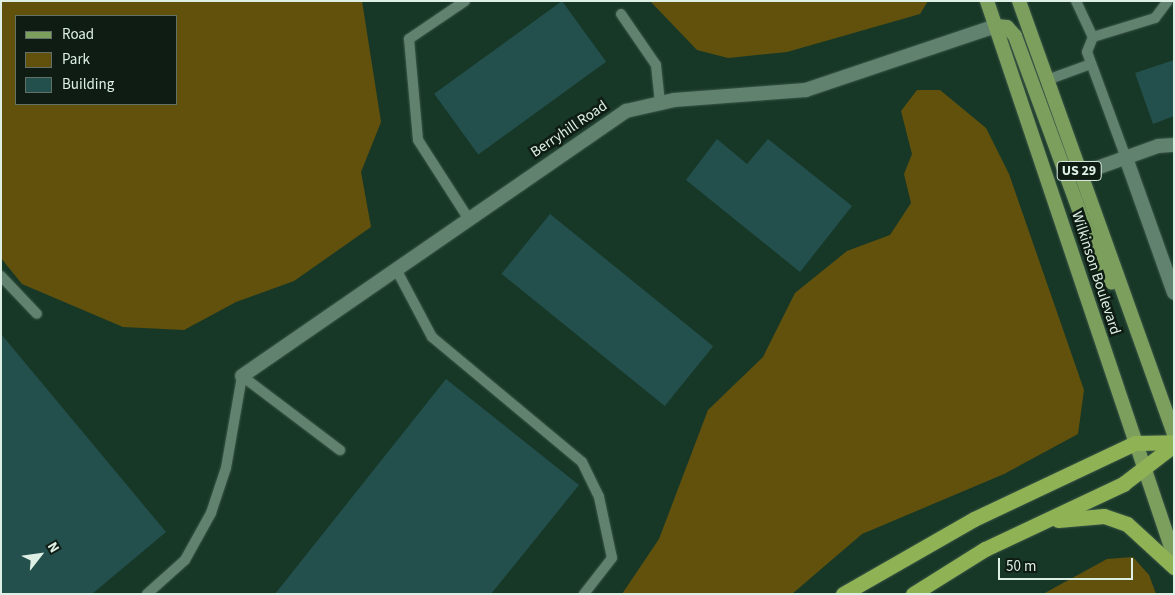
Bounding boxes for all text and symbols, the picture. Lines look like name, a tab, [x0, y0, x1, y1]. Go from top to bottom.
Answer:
legend	[15, 15, 178, 105]
text: Road	[62, 24, 94, 45]
text: Park	[62, 49, 90, 70]
text: Building	[62, 74, 114, 95]
street label: Berryhill Road	[527, 97, 611, 161]
road number: US 29	[1056, 160, 1102, 182]
street label: Wilkinson Boulevard	[1068, 209, 1124, 337]
north arrow	[15, 530, 65, 580]
text: N	[42, 538, 64, 557]
scale bar	[1000, 548, 1135, 580]
text: 50 m	[1006, 556, 1036, 577]

